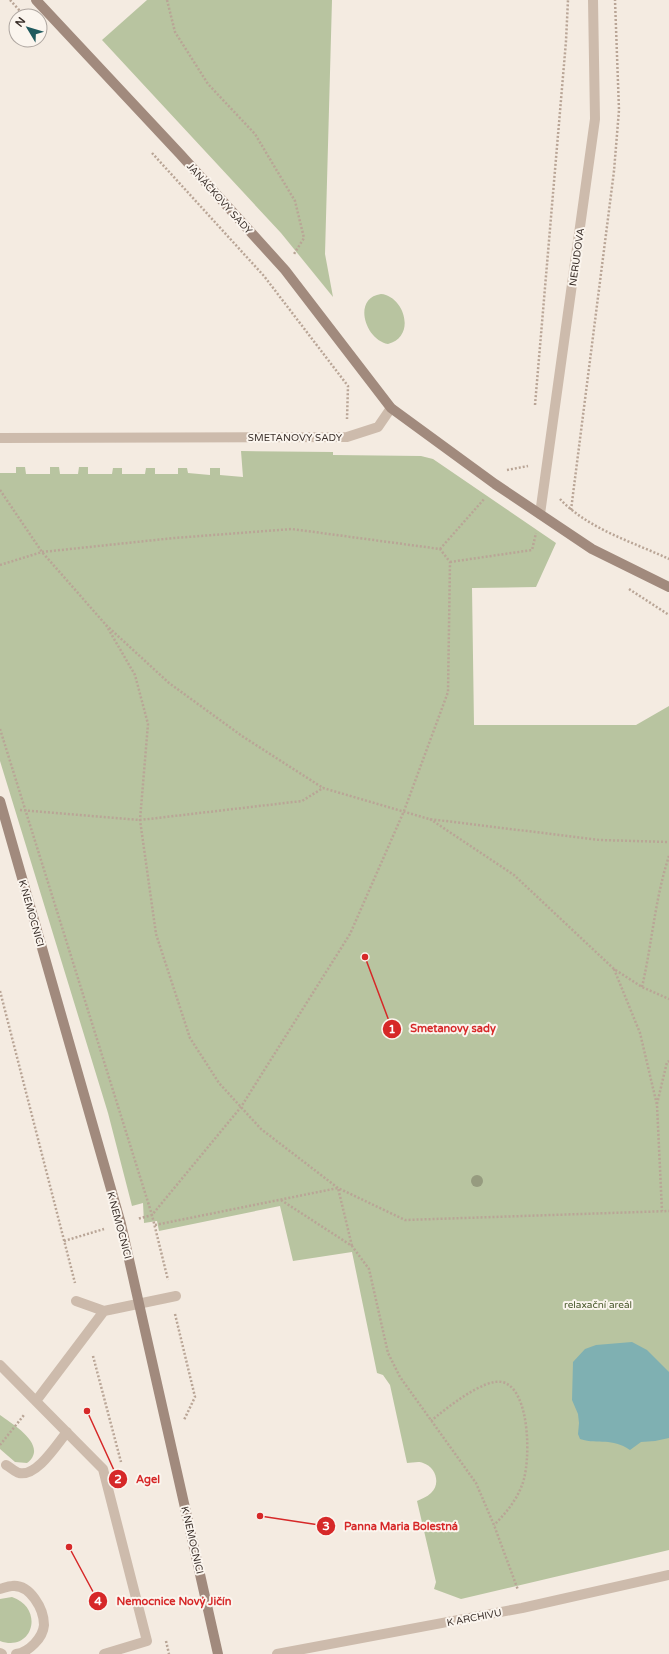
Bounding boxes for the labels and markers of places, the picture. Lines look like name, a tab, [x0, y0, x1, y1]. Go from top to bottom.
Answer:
callout: Smetanovy sady	[382, 1017, 503, 1040]
callout: Agel	[108, 1468, 168, 1491]
callout: Panna Maria Bolestná	[316, 1515, 466, 1538]
callout: Nemocnice Nový Jičín	[88, 1589, 239, 1612]

